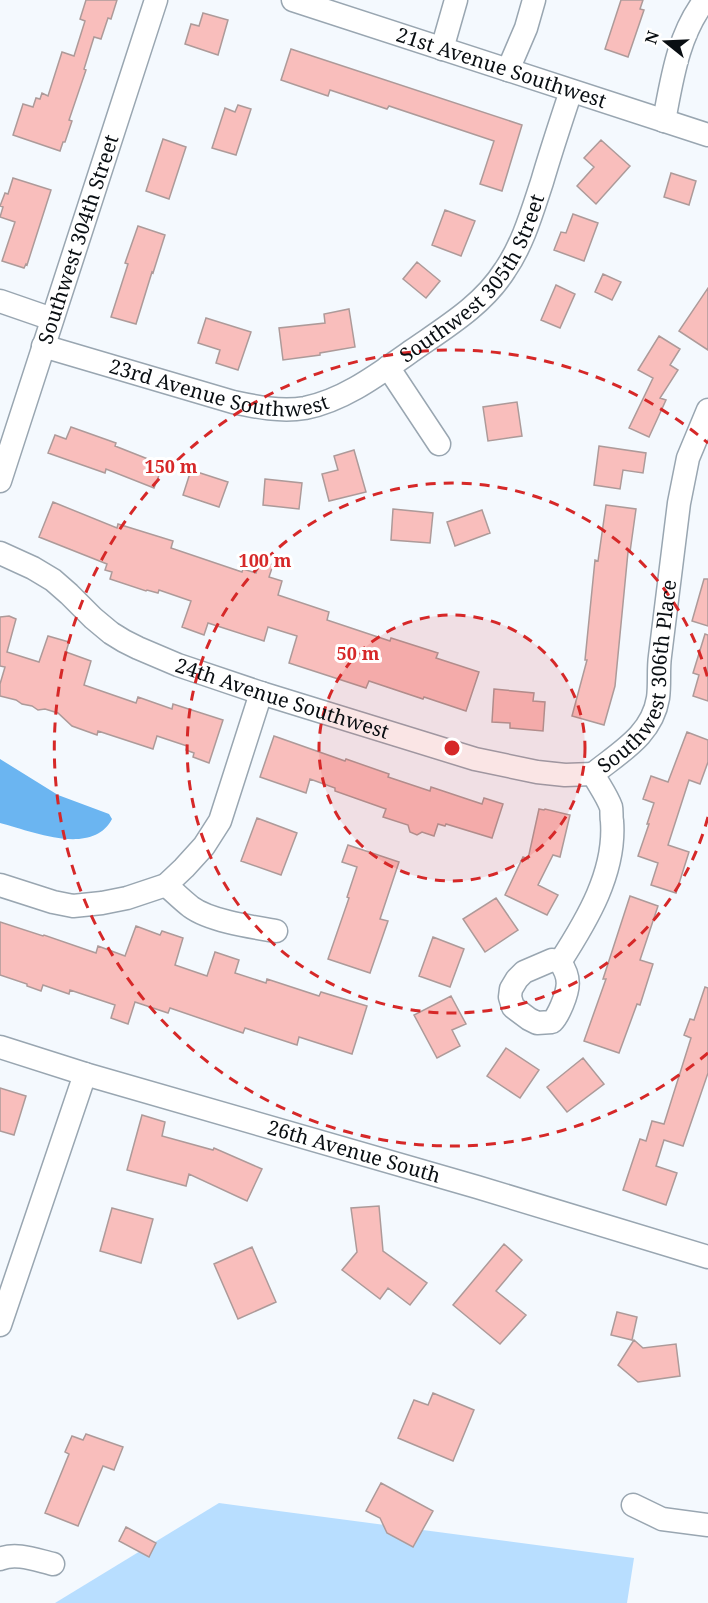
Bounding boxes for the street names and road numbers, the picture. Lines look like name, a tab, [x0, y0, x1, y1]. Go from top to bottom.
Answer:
street label: 21st Avenue Southwest	[393, 21, 610, 114]
street label: Southwest 304th Street	[31, 131, 124, 347]
street label: Southwest 305th Street	[394, 191, 550, 368]
street label: 23rd Avenue Southwest	[106, 352, 332, 423]
street label: Southwest 306th Place	[592, 578, 682, 779]
street label: 24th Avenue Southwest	[172, 651, 393, 745]
street label: 26th Avenue South	[264, 1113, 444, 1189]

